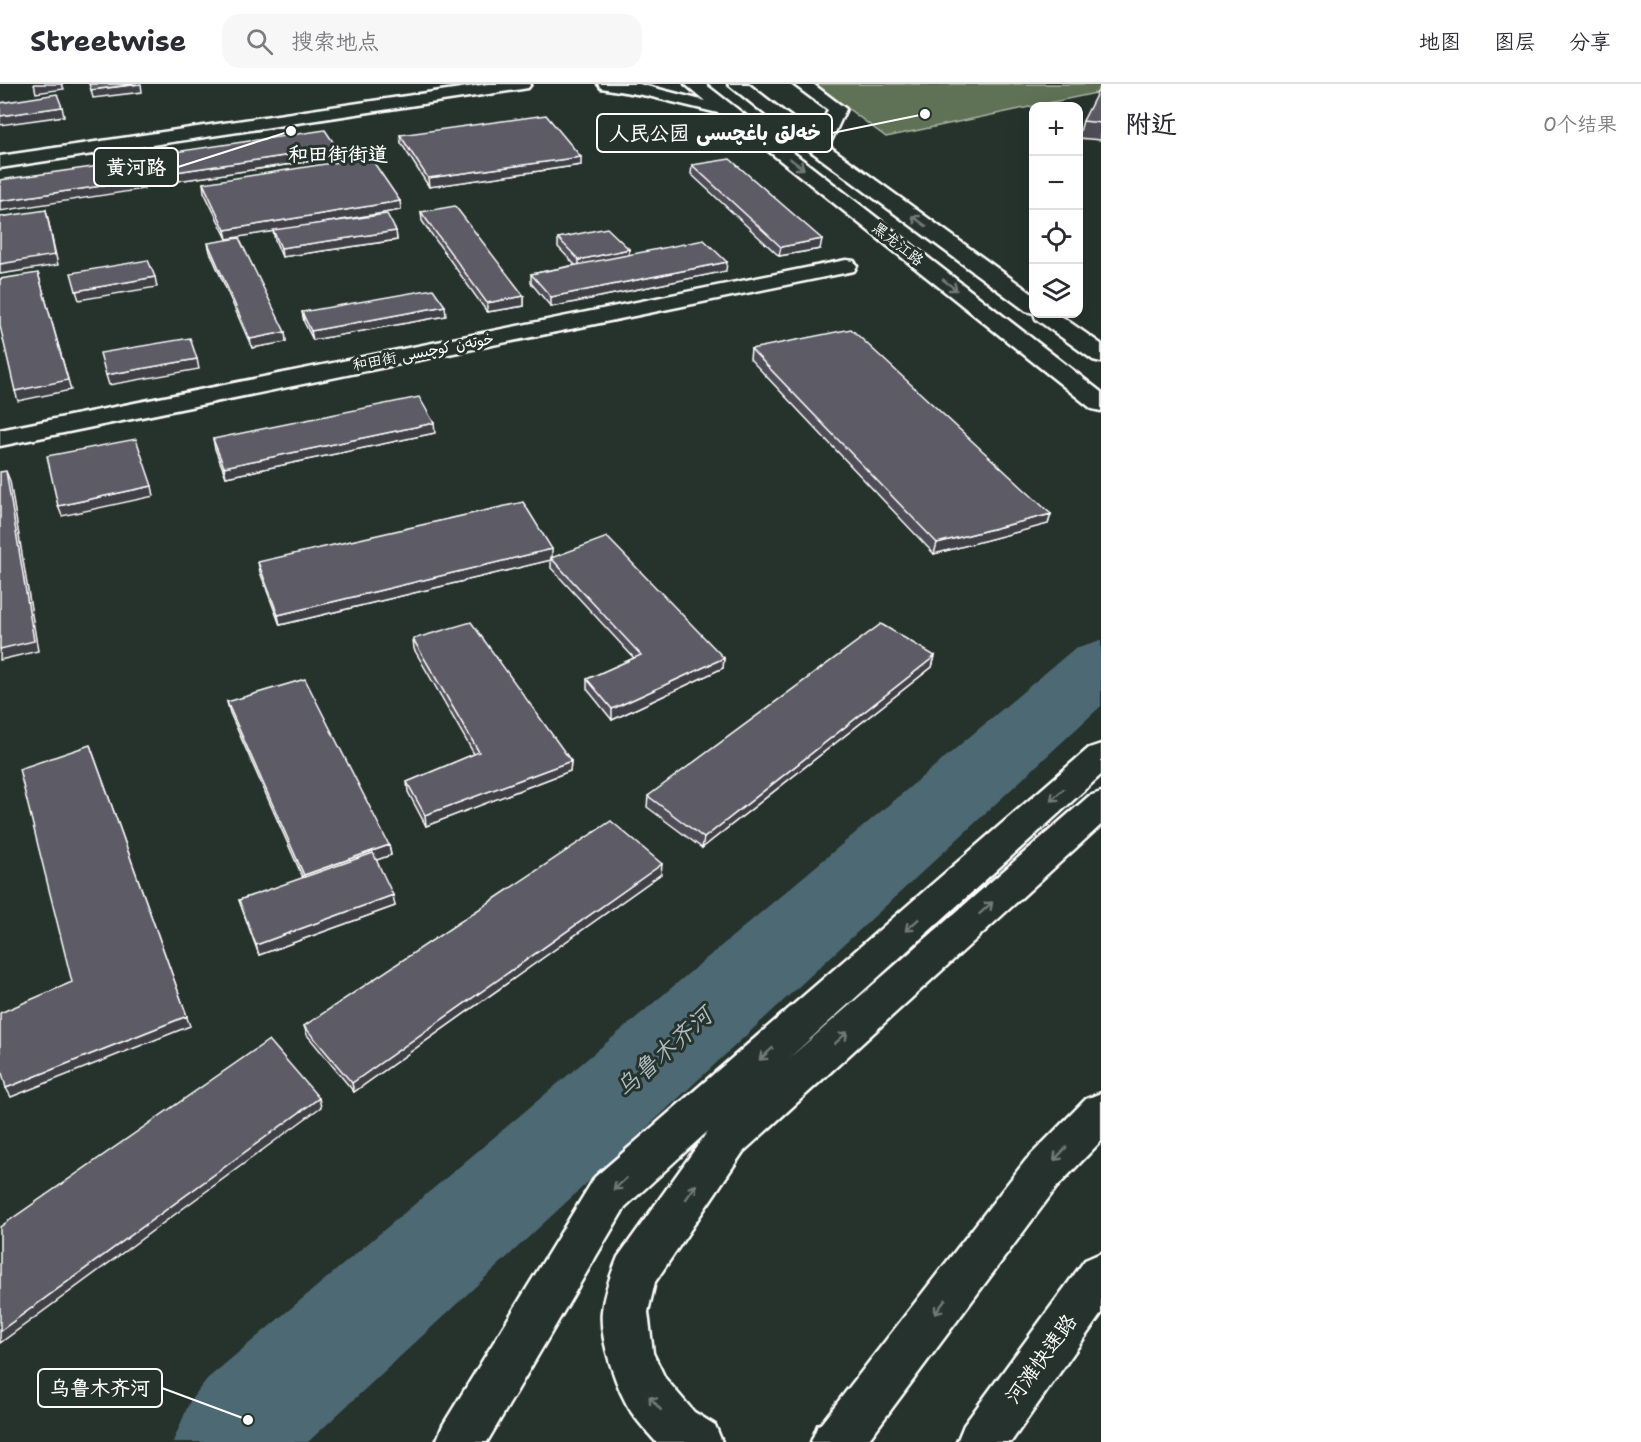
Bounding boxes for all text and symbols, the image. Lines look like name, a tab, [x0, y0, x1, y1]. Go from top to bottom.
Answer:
search box	[222, 14, 642, 68]
text: Streetwise	[30, 22, 186, 60]
icon: search	[243, 25, 276, 58]
text: 搜索地点	[291, 27, 379, 56]
text: 地图	[1419, 28, 1461, 56]
text: 图层	[1494, 28, 1536, 56]
text: 分享	[1569, 28, 1611, 56]
map controls	[1029, 102, 1083, 318]
button: +	[1029, 102, 1083, 156]
text: 附近	[1125, 106, 1177, 141]
text: 0个结果	[1543, 111, 1617, 137]
callout: 人民公园 خەلق باغچىسى	[597, 114, 832, 152]
text: 人民公园 خەلق باغچىسى	[609, 120, 821, 146]
district label: 和田街街道	[288, 141, 388, 167]
callout: 黄河路	[94, 148, 178, 186]
text: 黄河路	[106, 154, 166, 180]
button: −	[1029, 156, 1083, 210]
one-way arrow	[789, 158, 805, 171]
button: locate	[1029, 210, 1083, 264]
one-way arrow	[911, 215, 927, 227]
street label: 黑龙江路	[868, 218, 928, 270]
button: layers	[1029, 264, 1083, 318]
one-way arrow	[942, 278, 958, 291]
street label: 和田街 خوتەن كوچىسى	[351, 328, 495, 376]
one-way arrow	[1050, 788, 1065, 802]
one-way arrow	[978, 901, 993, 915]
one-way arrow	[904, 918, 919, 932]
water label: 乌鲁木齐河	[609, 997, 722, 1104]
one-way arrow	[833, 1031, 848, 1045]
one-way arrow	[759, 1047, 774, 1061]
one-way arrow	[1053, 1146, 1067, 1161]
one-way arrow	[613, 1177, 628, 1191]
one-way arrow	[685, 1184, 697, 1200]
one-way arrow	[933, 1299, 946, 1315]
street label: 河滩快速路	[999, 1308, 1083, 1410]
callout: 乌鲁木齐河	[38, 1369, 162, 1407]
text: 乌鲁木齐河	[50, 1375, 150, 1401]
one-way arrow	[648, 1396, 662, 1411]

